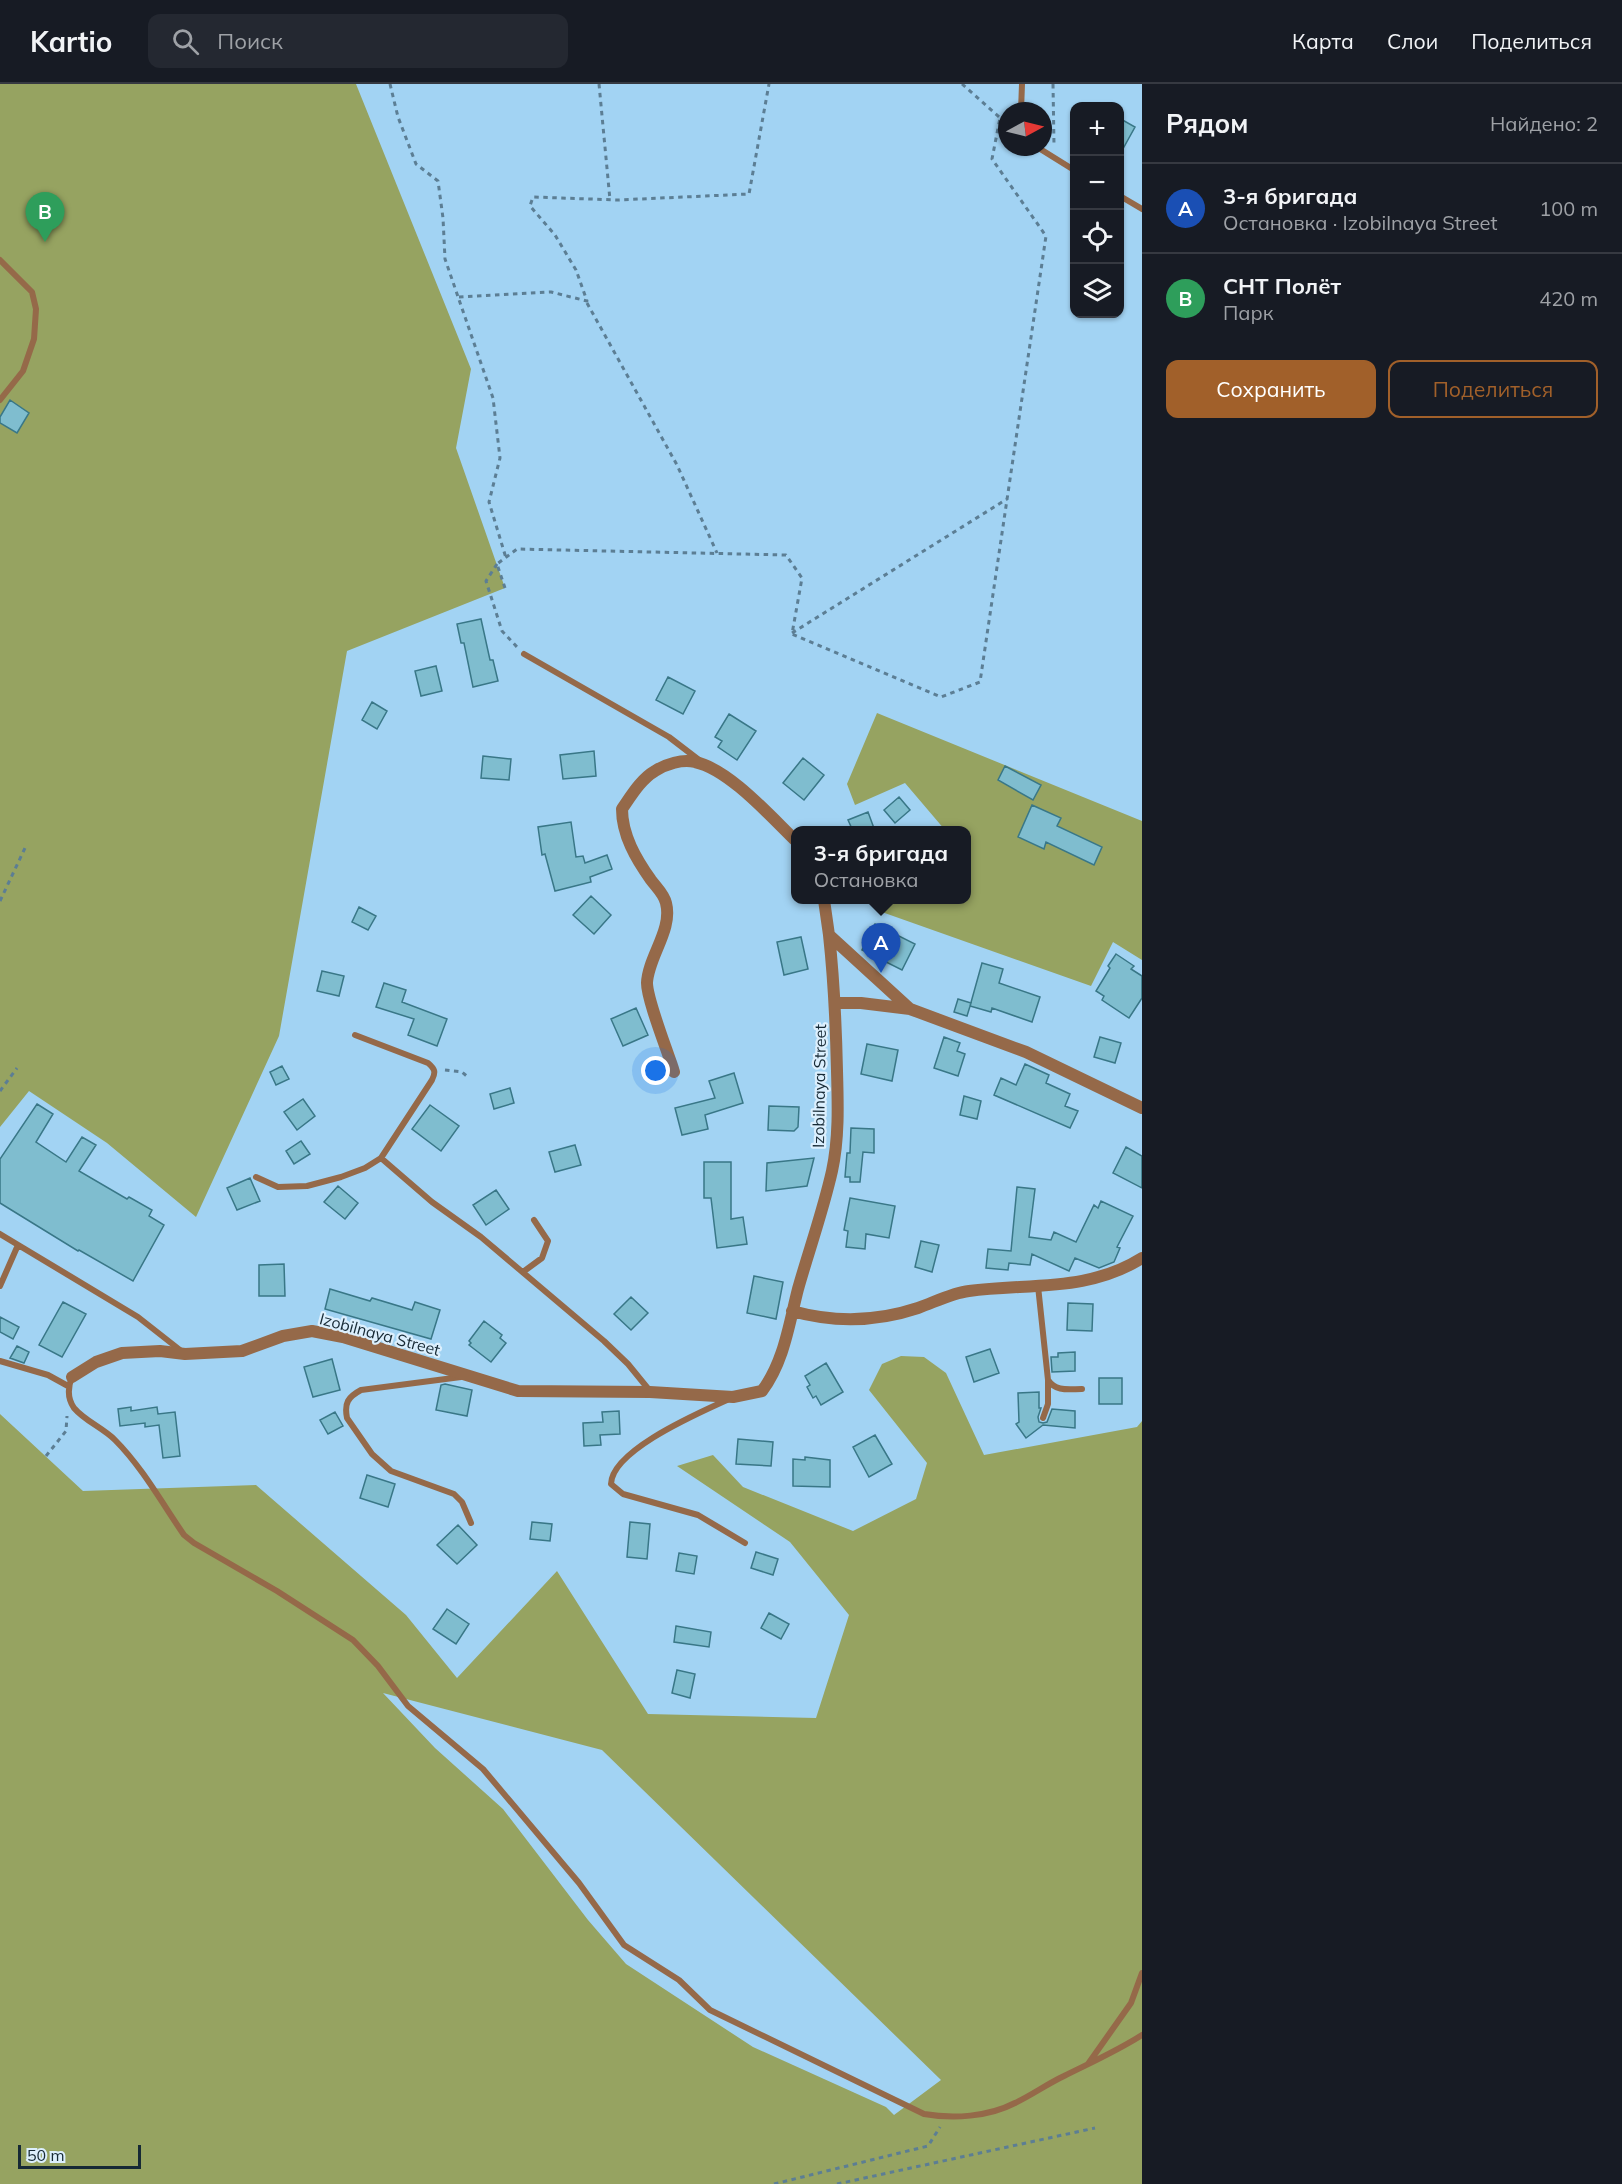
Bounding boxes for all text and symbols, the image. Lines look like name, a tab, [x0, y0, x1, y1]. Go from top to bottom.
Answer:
search box	[148, 14, 568, 68]
text: Kartio	[30, 24, 112, 59]
icon: search	[169, 25, 202, 58]
text: Поиск	[217, 27, 283, 55]
text: Карта	[1292, 28, 1354, 54]
text: Слои	[1387, 28, 1438, 54]
text: Поделиться	[1471, 28, 1592, 54]
north arrow	[998, 102, 1052, 156]
map controls	[1070, 102, 1124, 318]
button: +	[1070, 102, 1124, 156]
text: Рядом	[1166, 107, 1249, 140]
text: Найдено: 2	[1490, 111, 1598, 136]
button: −	[1070, 156, 1124, 210]
text: 3-я бригада	[1223, 182, 1357, 210]
pin: B	[26, 192, 64, 242]
text: A	[1178, 196, 1193, 221]
text: 100 m	[1539, 196, 1598, 221]
button: locate	[1070, 210, 1124, 264]
text: Остановка · Izobilnaya Street	[1223, 210, 1497, 235]
button: layers	[1070, 264, 1124, 318]
text: СНТ Полёт	[1223, 272, 1341, 300]
text: B	[1179, 286, 1192, 311]
text: 420 m	[1539, 286, 1598, 311]
text: Парк	[1223, 300, 1273, 325]
button: Сохранить	[1166, 360, 1376, 418]
button: Поделиться	[1388, 360, 1598, 418]
popup	[791, 826, 971, 904]
text: 3-я бригада	[814, 839, 948, 867]
text: Остановка	[814, 867, 918, 892]
pin: A	[862, 924, 900, 973]
street label: Izobilnaya Street	[808, 1023, 830, 1148]
your location	[641, 1056, 670, 1085]
street label: Izobilnaya Street	[318, 1308, 443, 1360]
scale bar	[18, 2142, 141, 2170]
text: 50 m	[27, 2145, 64, 2165]

